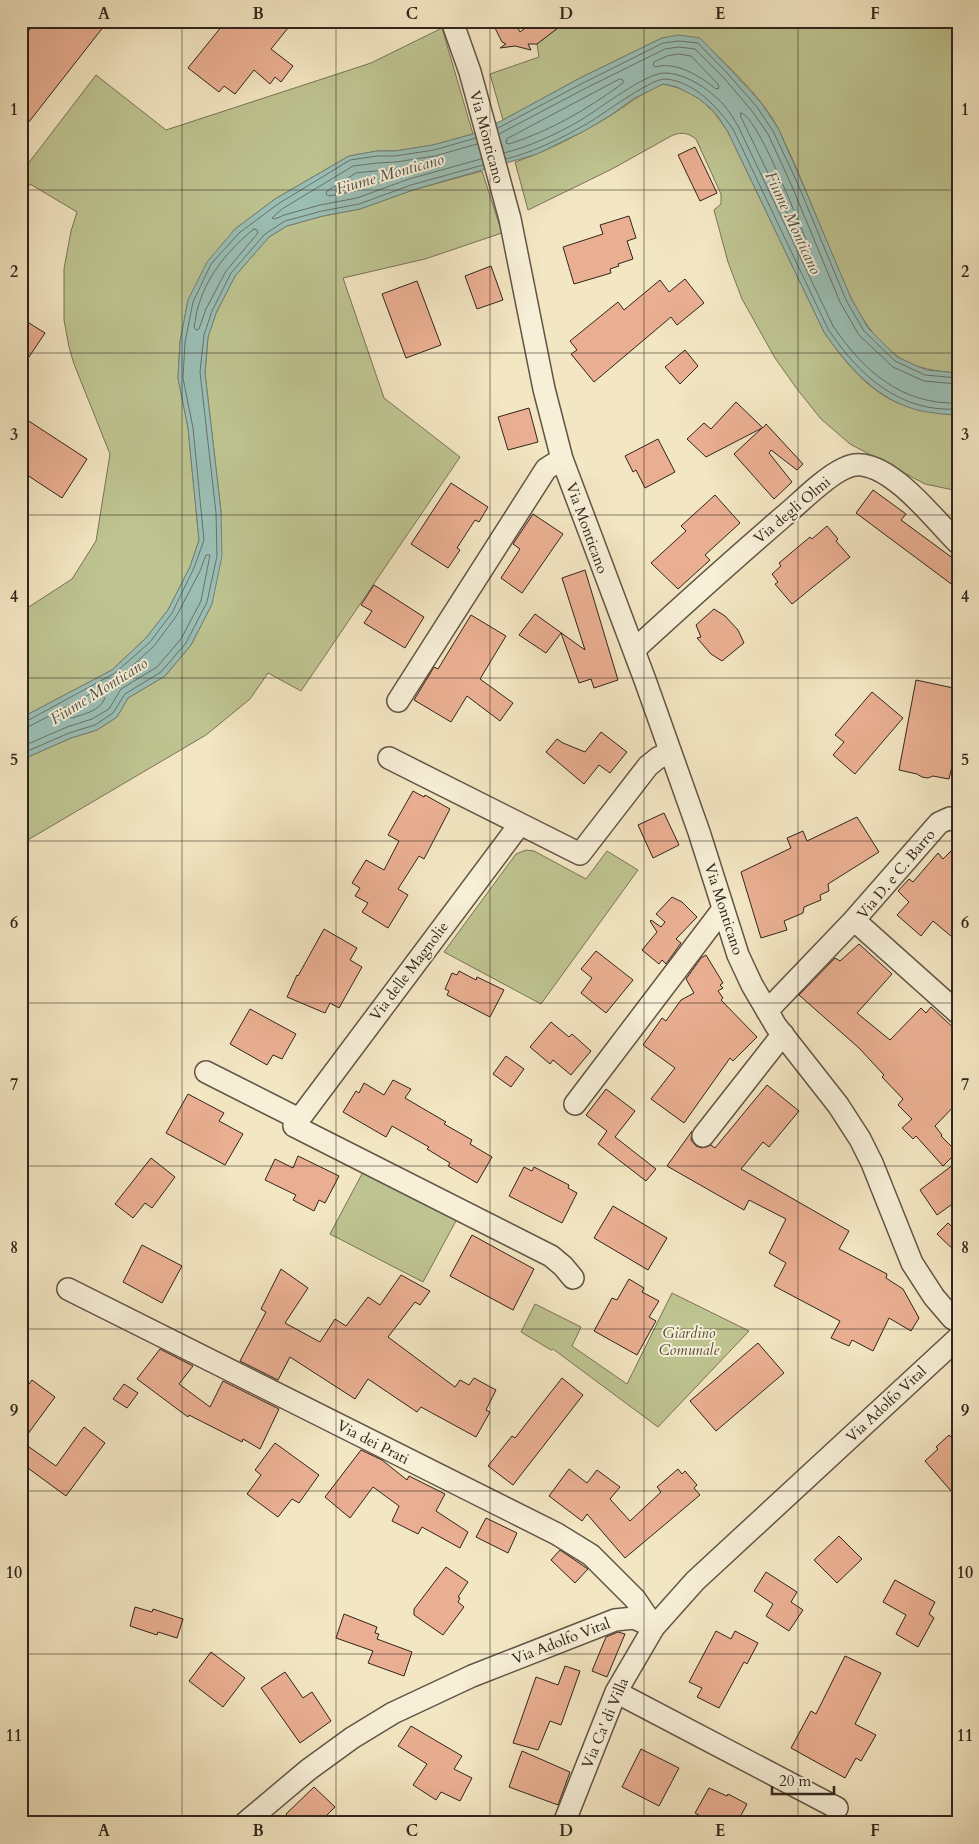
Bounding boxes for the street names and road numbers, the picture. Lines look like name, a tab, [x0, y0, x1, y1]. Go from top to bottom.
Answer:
street label: Via Monticano	[465, 88, 509, 186]
street label: Via degli Olmi	[749, 472, 835, 548]
street label: Via Monticano	[561, 480, 613, 576]
street label: Via D. e C. Barro	[852, 825, 940, 923]
street label: Via Monticano	[700, 861, 748, 957]
street label: Via delle Magnolie	[365, 917, 453, 1025]
street label: Via Adolfo Vital	[841, 1361, 931, 1447]
street label: Via dei Prati	[333, 1415, 413, 1469]
street label: Via Adolfo Vital	[509, 1613, 613, 1669]
street label: Via Ca' di Villa	[577, 1674, 633, 1771]

